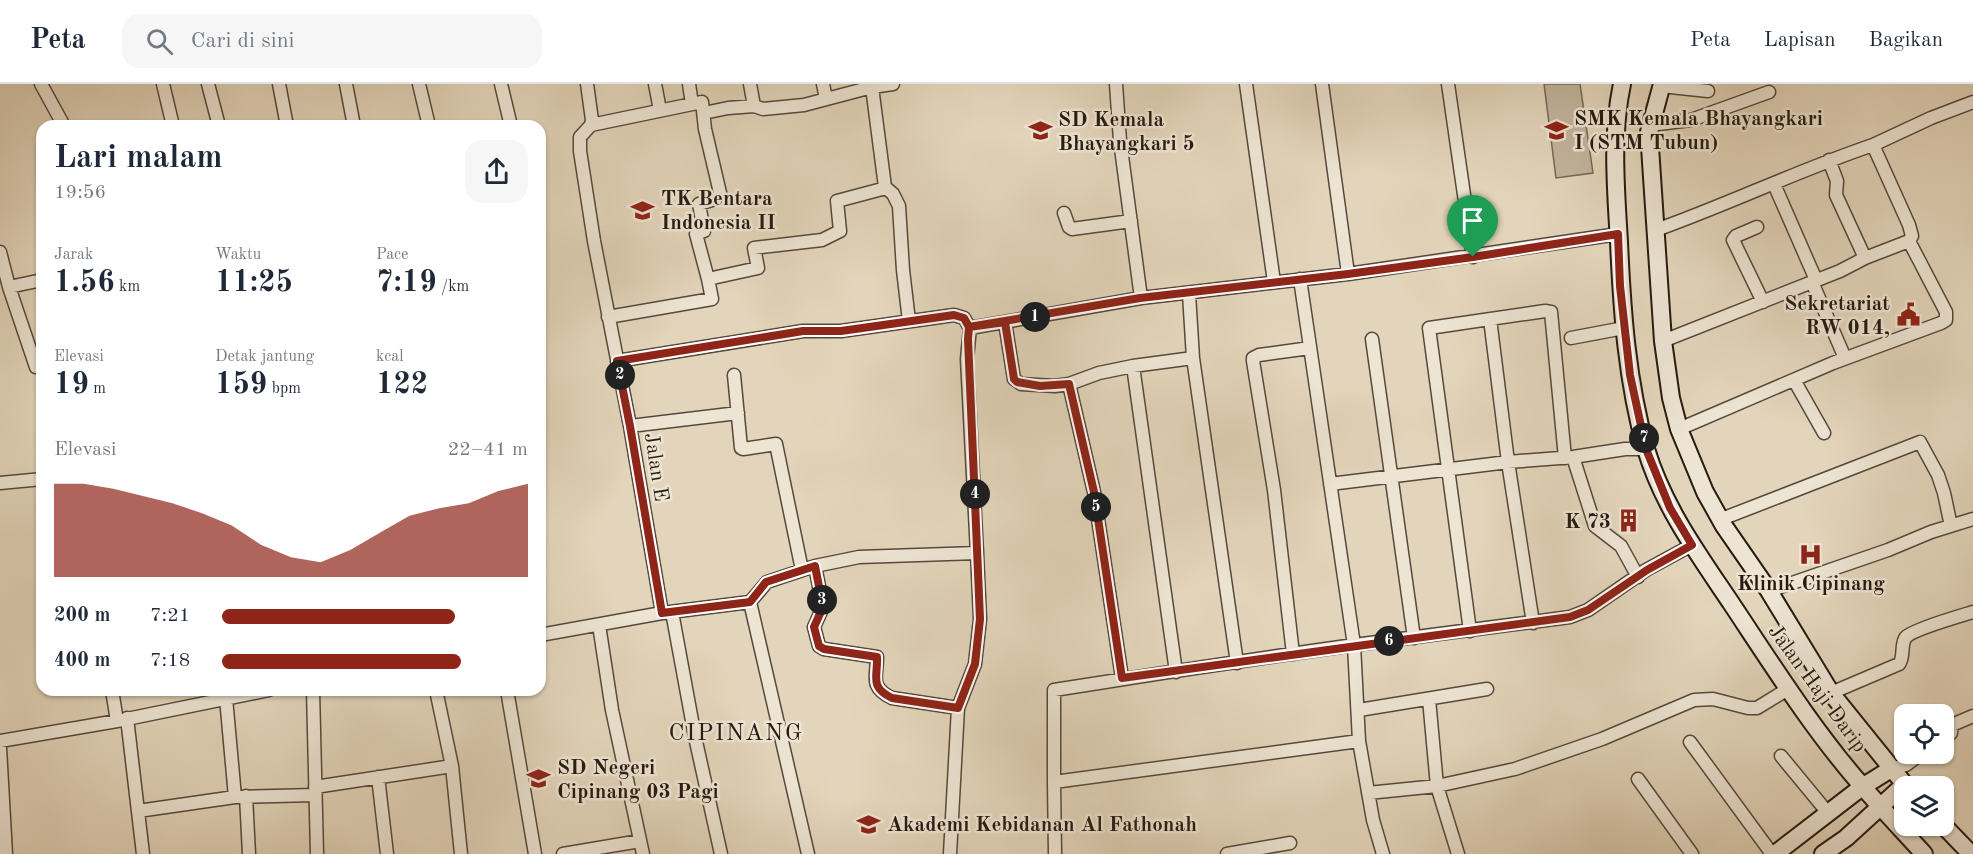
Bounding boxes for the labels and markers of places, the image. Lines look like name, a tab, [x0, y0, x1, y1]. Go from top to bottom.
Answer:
place label: SMK Kemala Bhayangkari I (STM Tubun)	[1574, 109, 1823, 154]
place label: SD Kemala Bhayangkari 5	[1058, 110, 1195, 155]
school or university icon: SMK Kemala Bhayangkari I (STM Tubun)	[1543, 117, 1569, 143]
school or university icon: SD Kemala Bhayangkari 5	[1027, 118, 1053, 144]
place label: TK Bentara Indonesia II	[661, 189, 776, 234]
pin	[1447, 195, 1498, 257]
school or university icon: TK Bentara Indonesia II	[630, 197, 656, 223]
place label: Sekretariat RW 014,	[1784, 294, 1890, 339]
pin: 1	[1020, 302, 1050, 332]
public building icon: Sekretariat RW 014,	[1895, 302, 1921, 328]
pin: 2	[605, 360, 635, 390]
pin: 7	[1629, 423, 1659, 453]
pin: 4	[960, 479, 990, 509]
pin: 5	[1081, 492, 1111, 522]
building icon: K 73	[1616, 508, 1642, 534]
place label: K 73	[1565, 512, 1611, 533]
hospital icon: Klinik Cipinang	[1798, 542, 1824, 568]
place label: Klinik Cipinang	[1737, 574, 1885, 595]
pin: 3	[807, 585, 837, 615]
pin: 6	[1374, 626, 1404, 656]
place label: SD Negeri Cipinang 03 Pagi	[557, 758, 719, 803]
school or university icon: SD Negeri Cipinang 03 Pagi	[526, 766, 552, 792]
school or university icon: Akademi Kebidanan Al Fathonah	[856, 811, 882, 837]
place label: Akademi Kebidanan Al Fathonah	[887, 815, 1197, 836]

